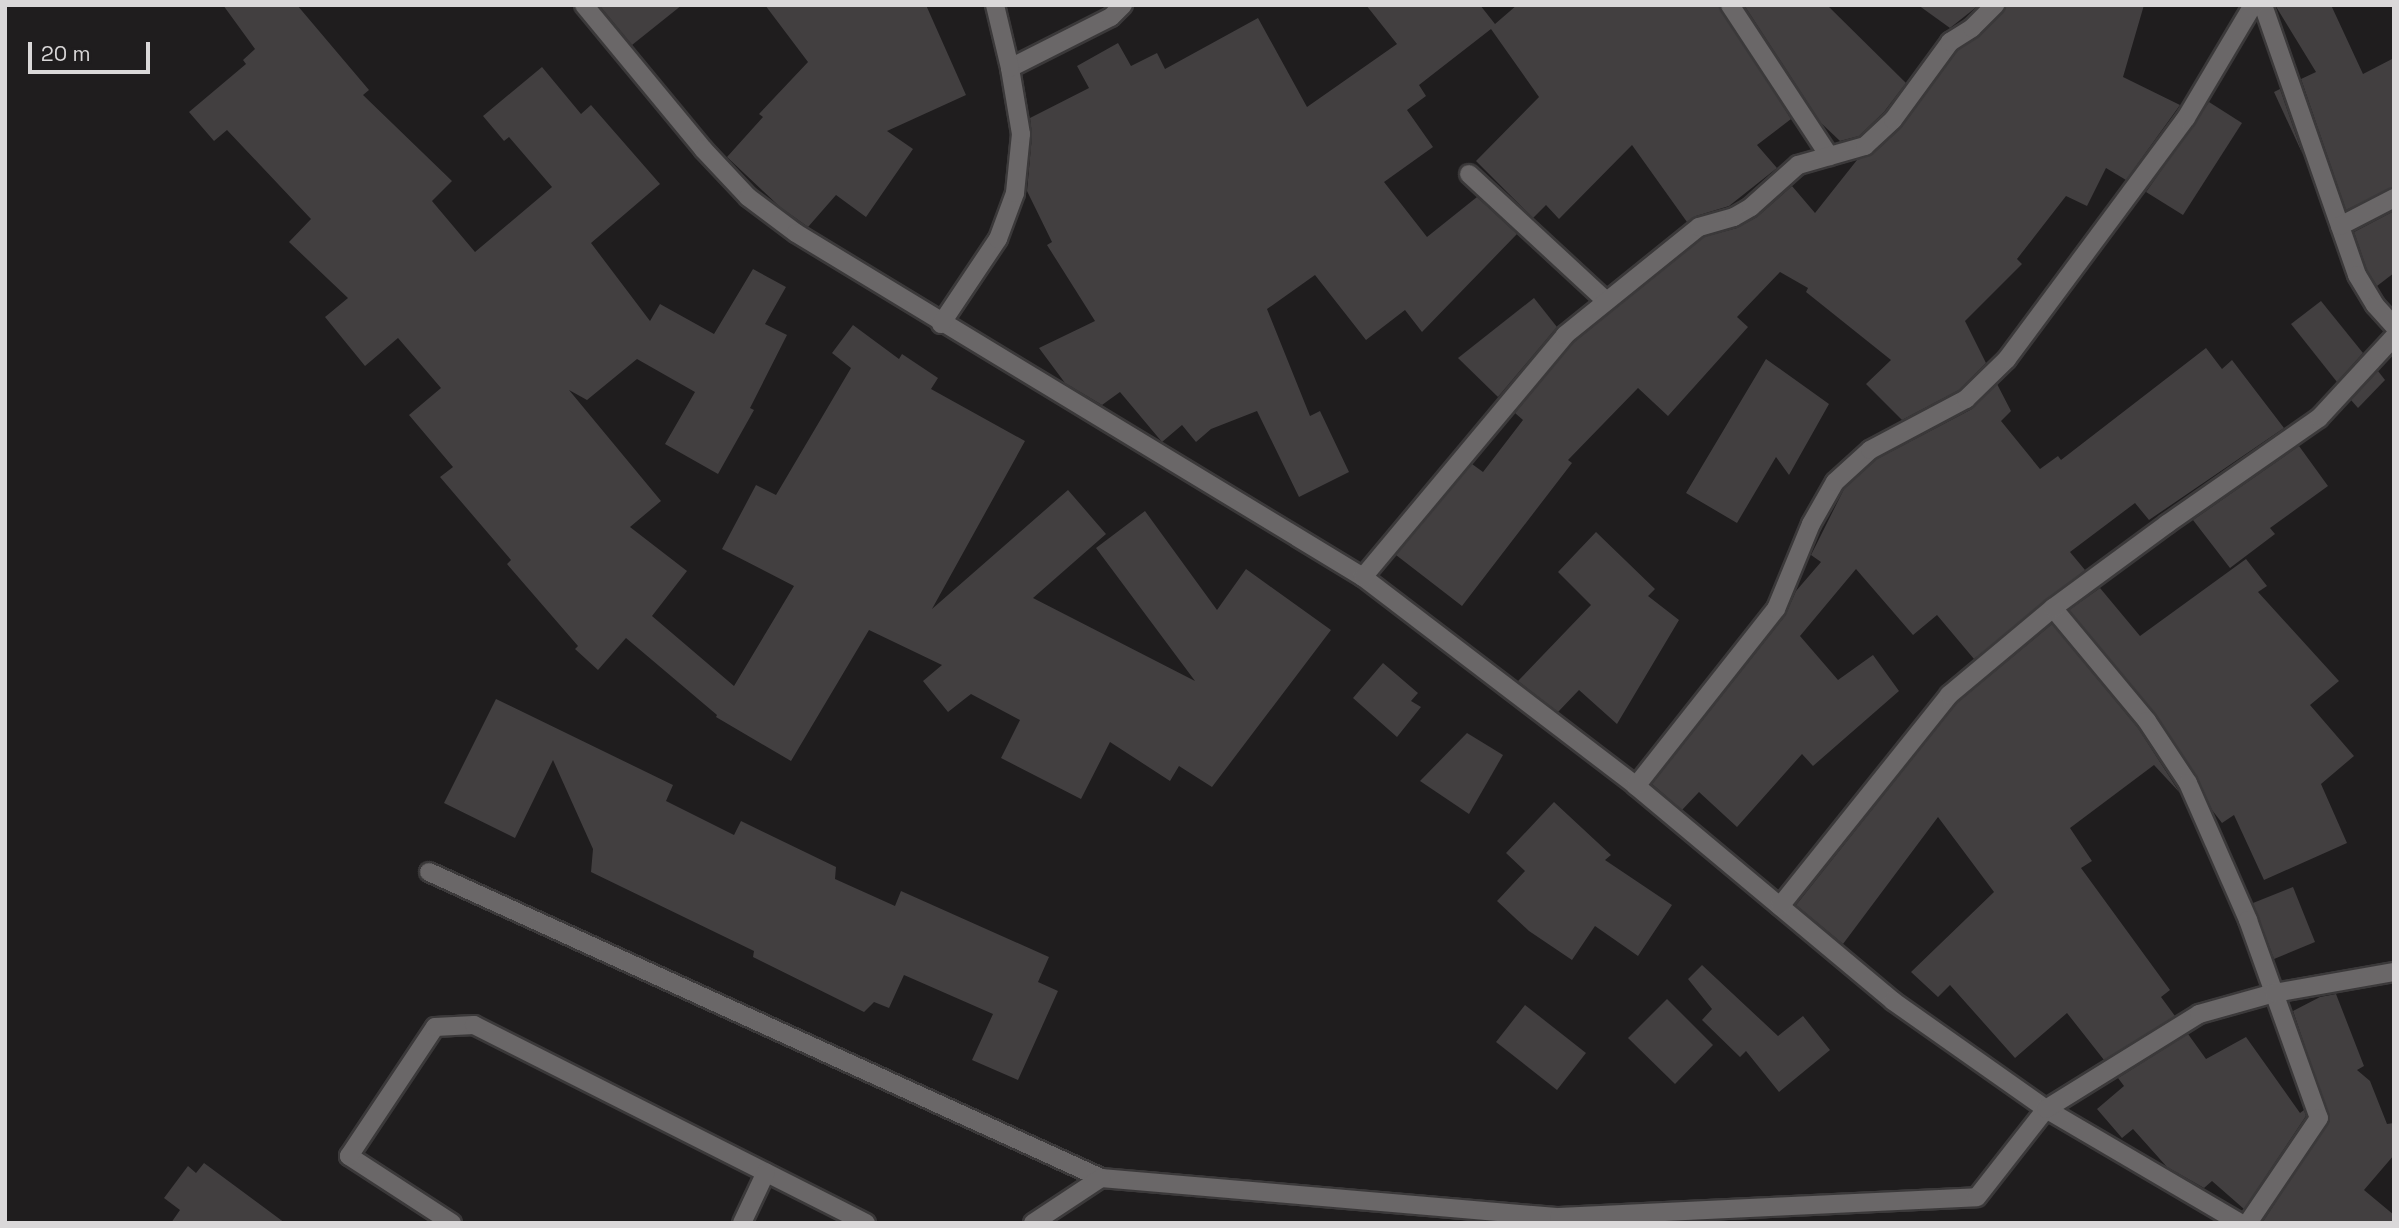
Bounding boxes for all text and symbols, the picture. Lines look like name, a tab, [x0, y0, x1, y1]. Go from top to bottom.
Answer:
scale bar	[32, 28, 154, 72]
text: 20 m	[41, 40, 91, 67]

